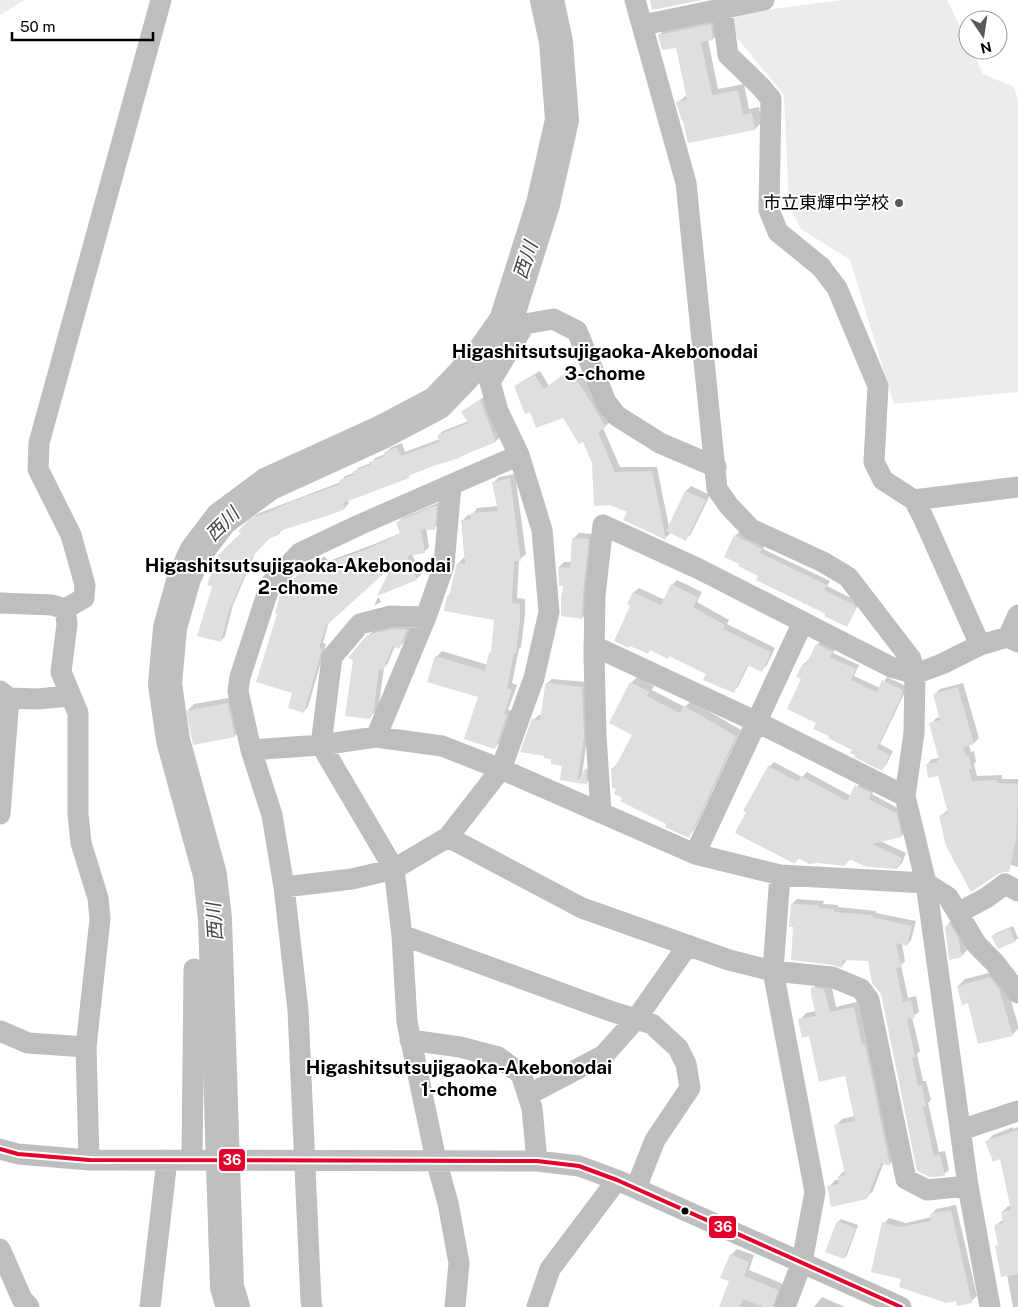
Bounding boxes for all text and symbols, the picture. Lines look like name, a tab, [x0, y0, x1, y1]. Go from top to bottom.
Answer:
scale bar	[12, 10, 154, 42]
north arrow	[958, 10, 1008, 60]
text: 50 m	[20, 18, 55, 35]
text: N	[979, 39, 993, 57]
place label: 市立東輝中学校	[763, 192, 889, 213]
marker: 市立東輝中学校	[893, 197, 905, 209]
water label: 西川	[509, 237, 542, 281]
district label: Higashitsutsujigaoka-Akebonodai 3-chome	[452, 340, 758, 384]
water label: 西川	[201, 501, 245, 545]
district label: Higashitsutsujigaoka-Akebonodai 2-chome	[145, 554, 451, 598]
water label: 西川	[202, 900, 226, 942]
district label: Higashitsutsujigaoka-Akebonodai 1-chome	[306, 1056, 612, 1100]
line badge: 36	[218, 1148, 246, 1172]
text: 36	[223, 1152, 241, 1168]
unlabelled marker	[680, 1206, 690, 1216]
line badge: 36	[708, 1215, 737, 1239]
text: 36	[714, 1219, 732, 1235]

